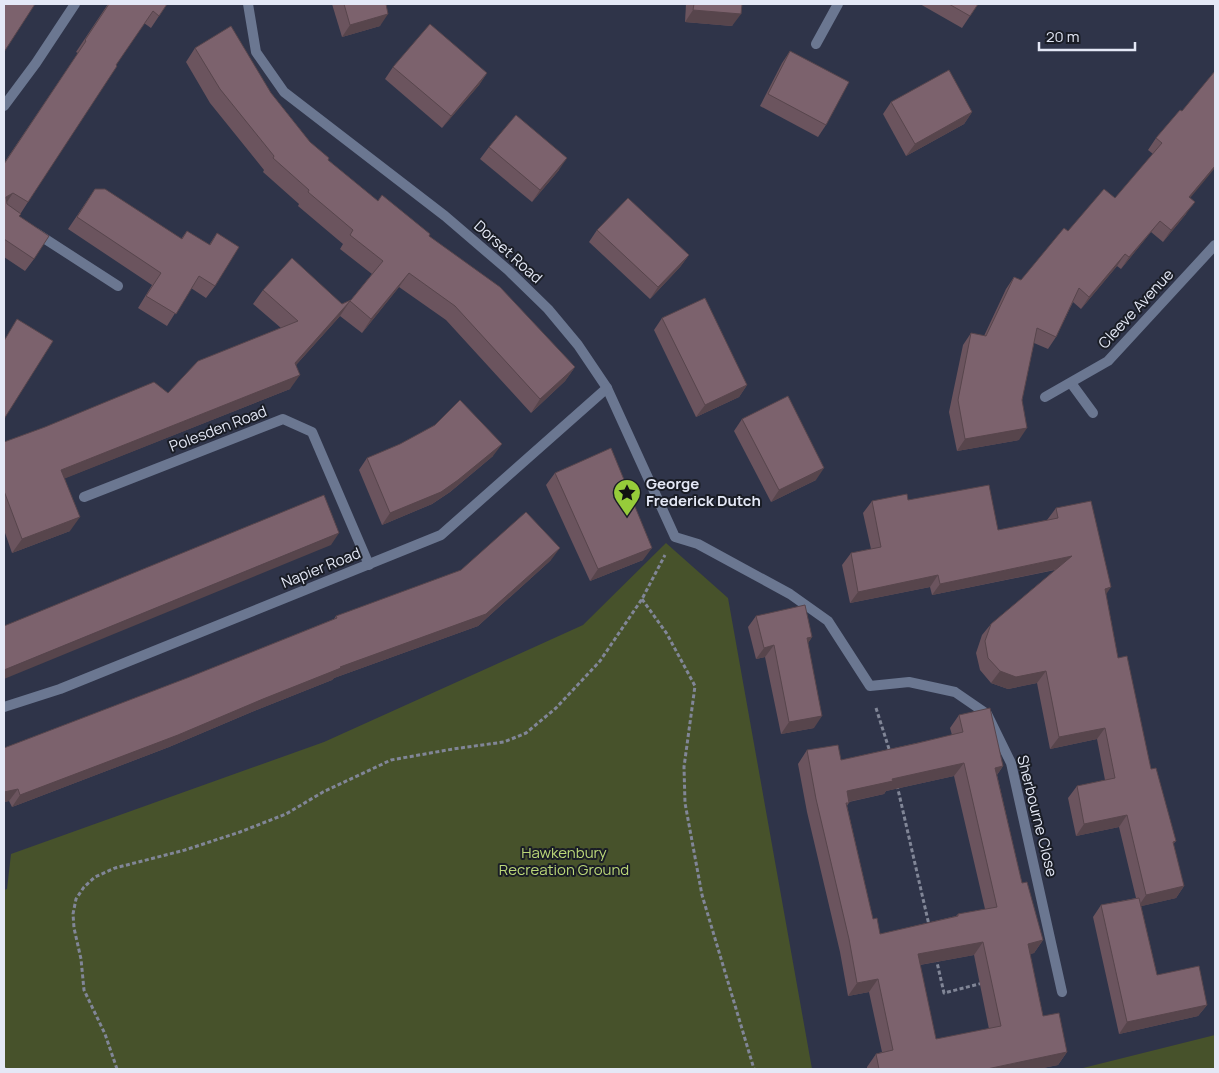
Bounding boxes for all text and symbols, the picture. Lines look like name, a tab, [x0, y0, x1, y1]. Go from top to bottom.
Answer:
scale bar	[1039, 20, 1135, 52]
text: 20 m	[1046, 26, 1079, 47]
street label: Dorset Road	[470, 215, 547, 288]
street label: Cleeve Avenue	[1093, 264, 1178, 353]
street label: Polesden Road	[166, 400, 270, 457]
place label: George Frederick Dutch	[646, 473, 761, 511]
place icon: George Frederick Dutch	[612, 478, 642, 517]
street label: Napier Road	[278, 542, 364, 593]
street label: Sherbourne Close	[1012, 753, 1063, 879]
park label: Hawkenbury Recreation Ground	[499, 842, 629, 880]

